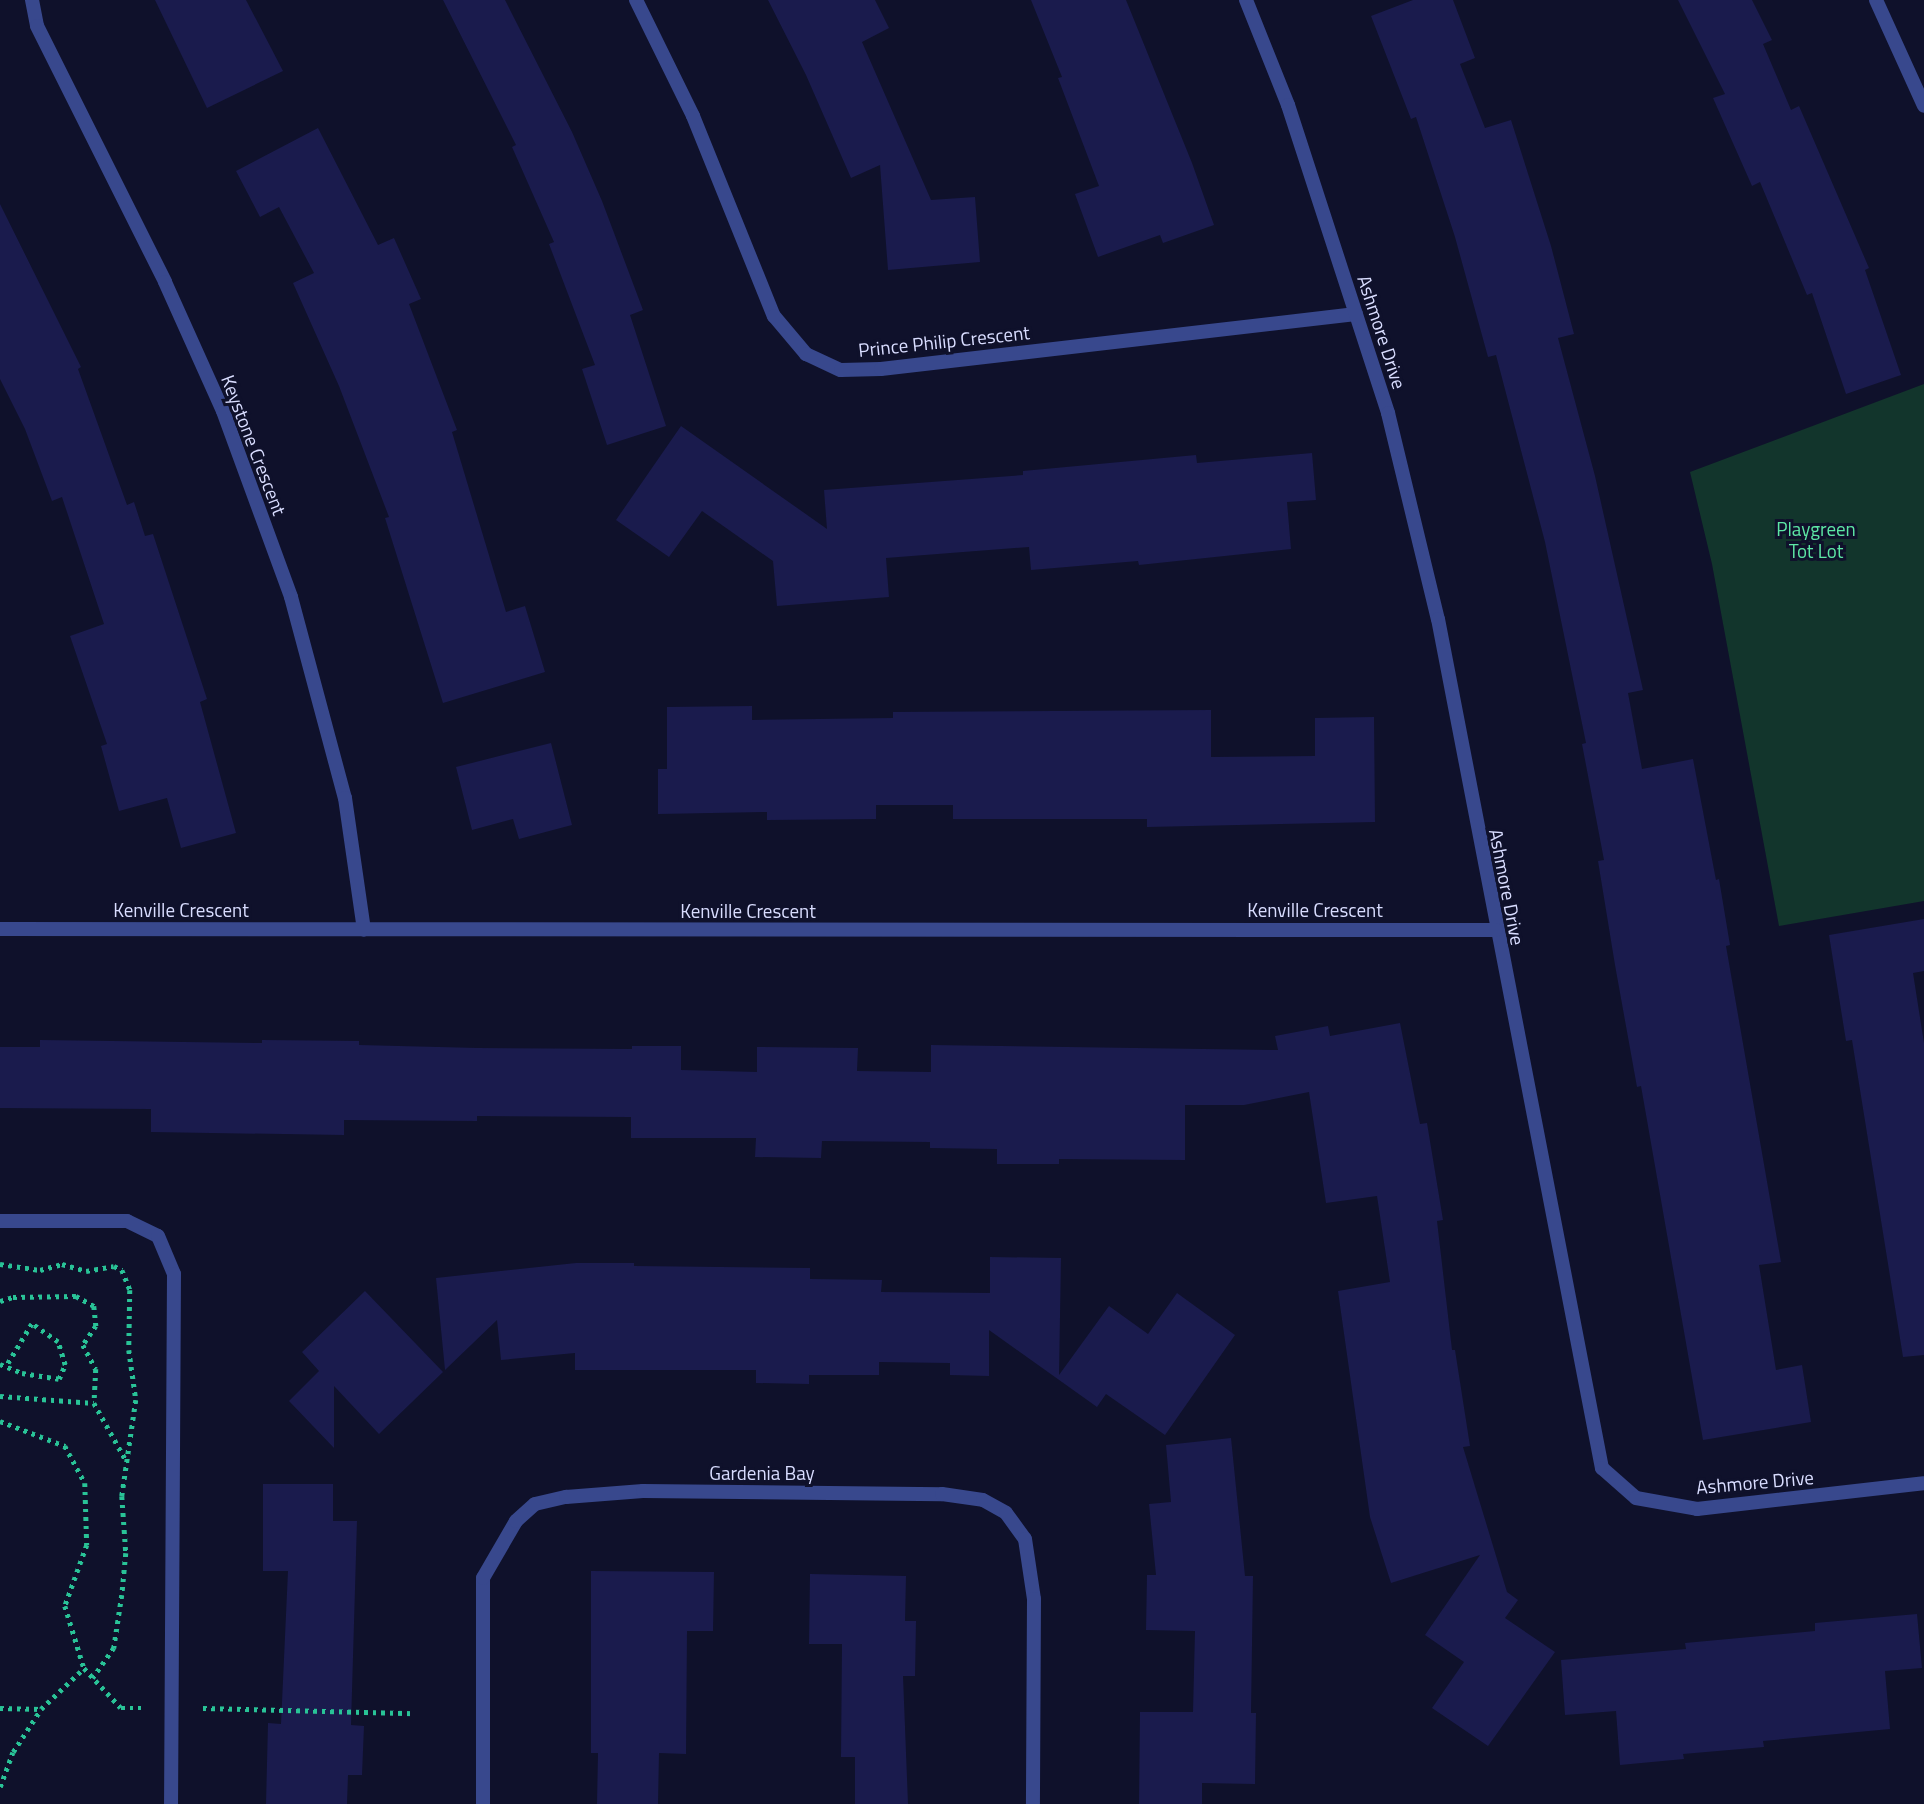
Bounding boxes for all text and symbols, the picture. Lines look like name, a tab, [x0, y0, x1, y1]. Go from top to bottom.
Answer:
street label: Ashmore Drive	[1353, 272, 1411, 392]
street label: Prince Philip Crescent	[857, 321, 1031, 361]
street label: Keystone Crescent	[217, 372, 291, 518]
park label: Playgreen Tot Lot	[1776, 518, 1856, 562]
street label: Ashmore Drive	[1485, 827, 1529, 947]
street label: Kenville Crescent	[113, 899, 249, 921]
street label: Kenville Crescent	[1247, 899, 1383, 921]
street label: Kenville Crescent	[680, 900, 816, 922]
street label: Gardenia Bay	[709, 1462, 815, 1484]
street label: Ashmore Drive	[1695, 1466, 1815, 1498]

